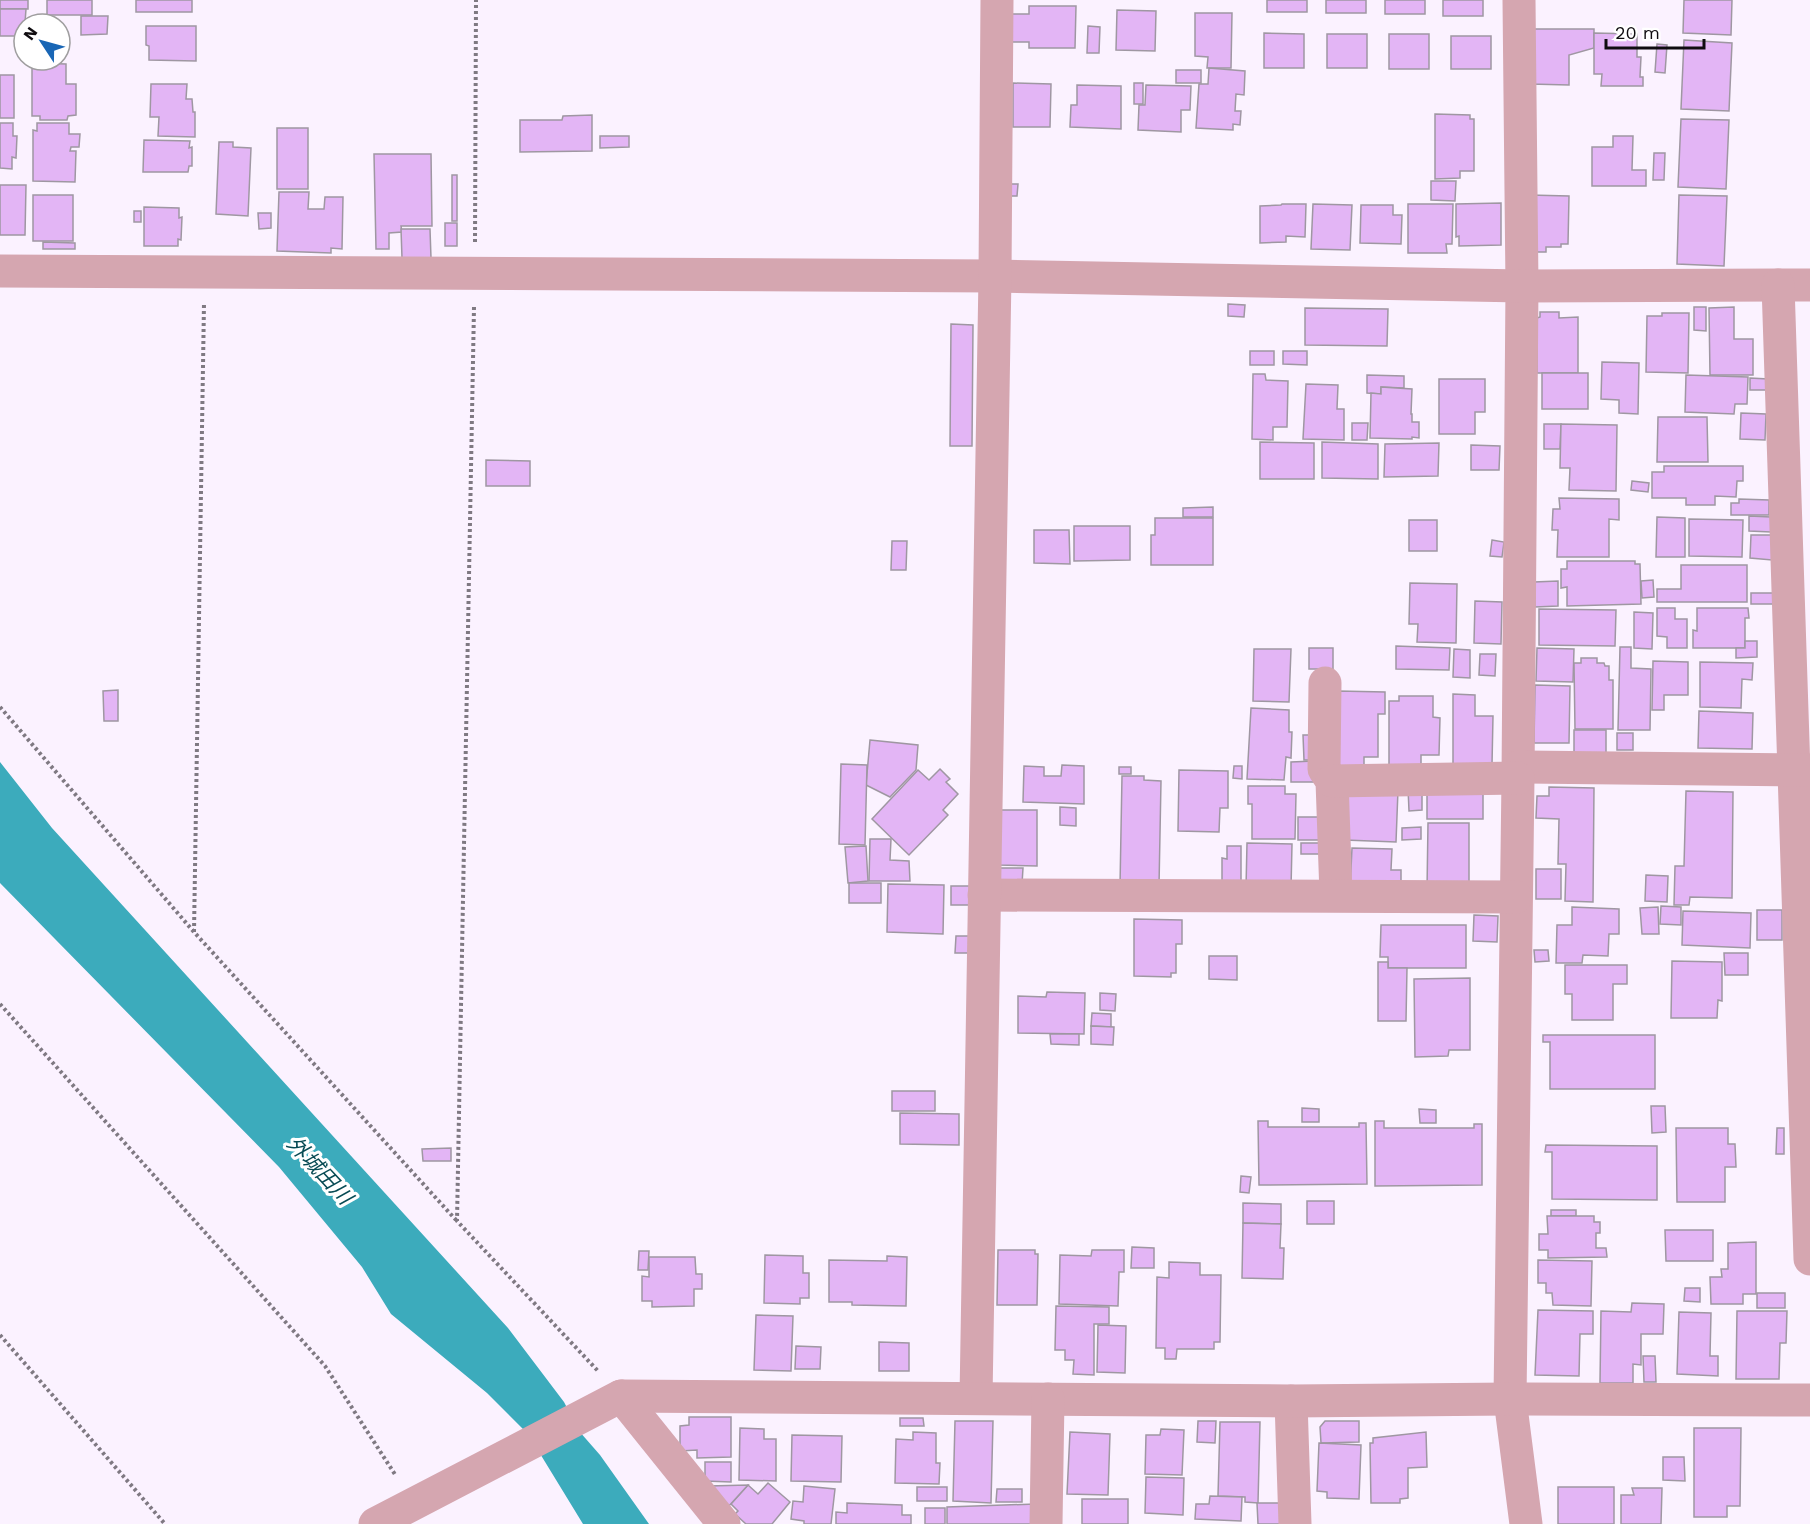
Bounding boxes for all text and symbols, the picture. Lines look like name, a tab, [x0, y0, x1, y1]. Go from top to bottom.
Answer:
north arrow	[12, 12, 72, 72]
scale bar	[1606, 12, 1704, 50]
text: 20 m	[1615, 22, 1660, 43]
text: N	[19, 23, 41, 44]
water label: 外城田川	[282, 1131, 359, 1211]

